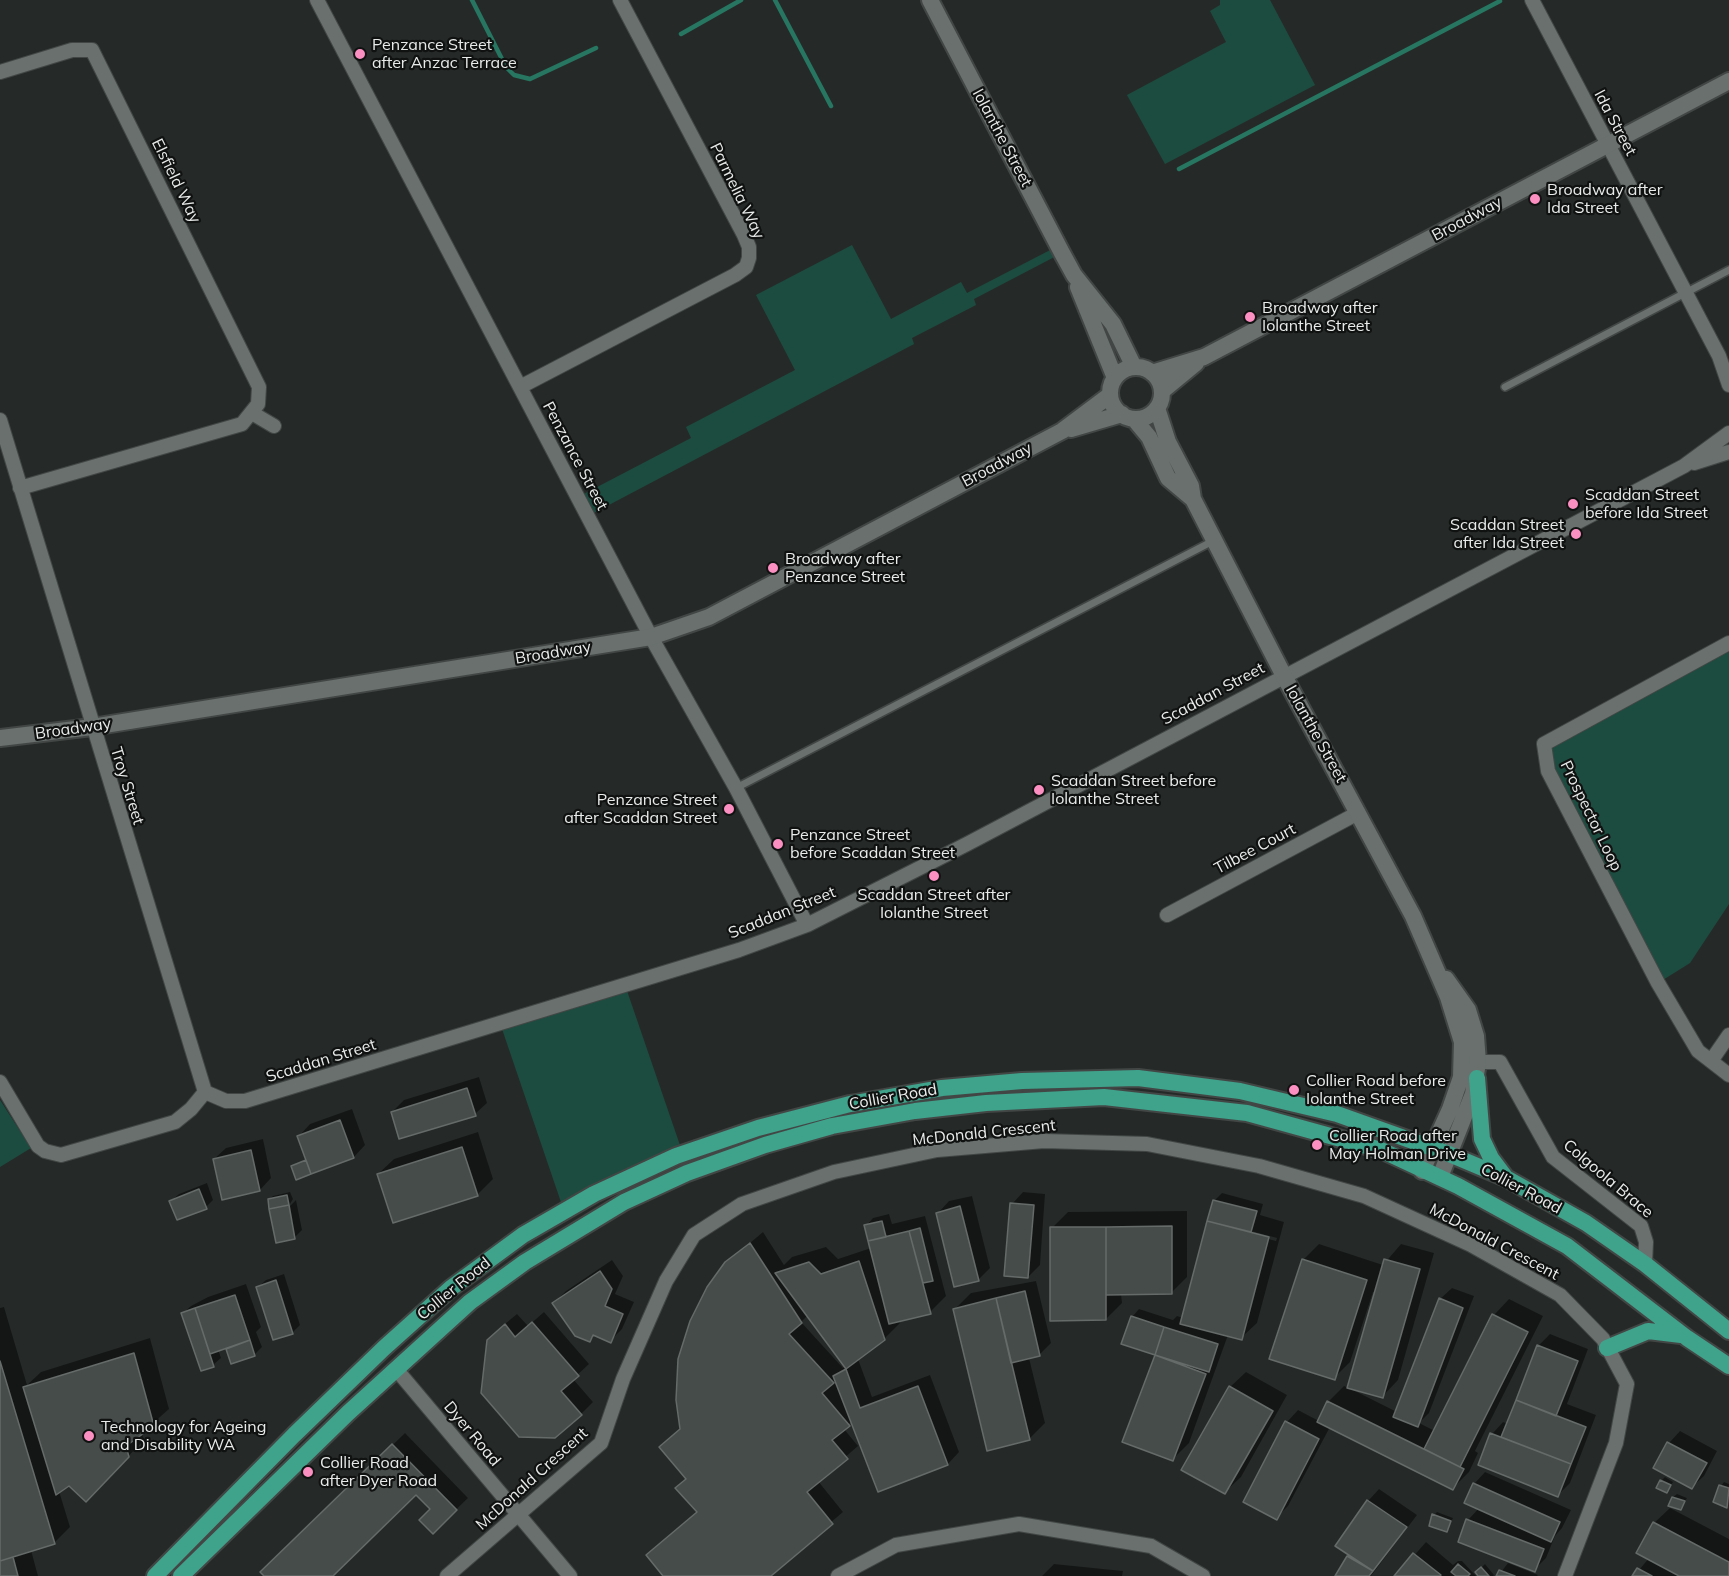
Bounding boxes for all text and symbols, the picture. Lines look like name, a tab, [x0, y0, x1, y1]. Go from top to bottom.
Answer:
place label: Penzance Street after Anzac Terrace	[372, 35, 517, 73]
marker: Penzance Street after Anzac Terrace	[353, 47, 367, 61]
street label: Iolanthe Street	[968, 86, 1036, 190]
street label: Ida Street	[1590, 87, 1640, 159]
street label: Elsfield Way	[147, 136, 205, 226]
street label: Parmelia Way	[705, 140, 769, 242]
place label: Broadway after Ida Street	[1547, 180, 1663, 218]
marker: Broadway after Ida Street	[1528, 192, 1542, 206]
street label: Broadway	[1429, 193, 1505, 245]
place label: Broadway after Iolanthe Street	[1262, 298, 1378, 336]
marker: Broadway after Iolanthe Street	[1243, 310, 1257, 324]
street label: Penzance Street	[538, 398, 612, 514]
street label: Broadway	[959, 439, 1035, 491]
place label: Scaddan Street before Ida Street	[1585, 485, 1708, 523]
marker: Scaddan Street before Ida Street	[1566, 497, 1580, 511]
place label: Scaddan Street after Ida Street	[1450, 515, 1564, 553]
marker: Scaddan Street after Ida Street	[1569, 527, 1583, 541]
place label: Broadway after Penzance Street	[785, 549, 905, 587]
marker: Broadway after Penzance Street	[766, 561, 780, 575]
street label: Broadway	[514, 638, 592, 668]
street label: Scaddan Street	[1158, 659, 1268, 729]
street label: Iolanthe Street	[1281, 682, 1351, 786]
street label: Broadway	[34, 714, 112, 744]
street label: Troy Street	[106, 745, 148, 827]
street label: Prospector Loop	[1556, 758, 1626, 874]
place label: Scaddan Street before Iolanthe Street	[1051, 771, 1216, 809]
marker: Scaddan Street before Iolanthe Street	[1032, 783, 1046, 797]
place label: Penzance Street after Scaddan Street	[564, 790, 717, 828]
marker: Penzance Street after Scaddan Street	[722, 802, 736, 816]
street label: Tilbee Court	[1211, 820, 1299, 878]
place label: Penzance Street before Scaddan Street	[790, 825, 955, 863]
marker: Penzance Street before Scaddan Street	[771, 837, 785, 851]
marker: Scaddan Street after Iolanthe Street	[927, 869, 941, 883]
street label: Scaddan Street	[726, 883, 838, 943]
place label: Scaddan Street after Iolanthe Street	[858, 885, 1010, 923]
street label: Scaddan Street	[264, 1035, 378, 1087]
place label: Collier Road before Iolanthe Street	[1306, 1071, 1446, 1109]
street label: Collier Road	[848, 1080, 938, 1114]
marker: Collier Road before Iolanthe Street	[1287, 1083, 1301, 1097]
street label: McDonald Crescent	[911, 1116, 1057, 1150]
place label: Collier Road after May Holman Drive	[1329, 1126, 1466, 1164]
street label: Colgoola Brace	[1559, 1136, 1657, 1222]
marker: Collier Road after May Holman Drive	[1310, 1138, 1324, 1152]
street label: Collier Road	[1477, 1160, 1565, 1218]
street label: McDonald Crescent	[1426, 1200, 1562, 1284]
street label: Collier Road	[413, 1254, 495, 1324]
street label: Dyer Road	[439, 1398, 505, 1470]
place label: Technology for Ageing and Disability WA	[101, 1417, 266, 1455]
street label: McDonald Crescent	[472, 1424, 592, 1534]
marker: Technology for Ageing and Disability WA	[82, 1429, 96, 1443]
place label: Collier Road after Dyer Road	[320, 1453, 437, 1491]
marker: Collier Road after Dyer Road	[301, 1465, 315, 1479]

